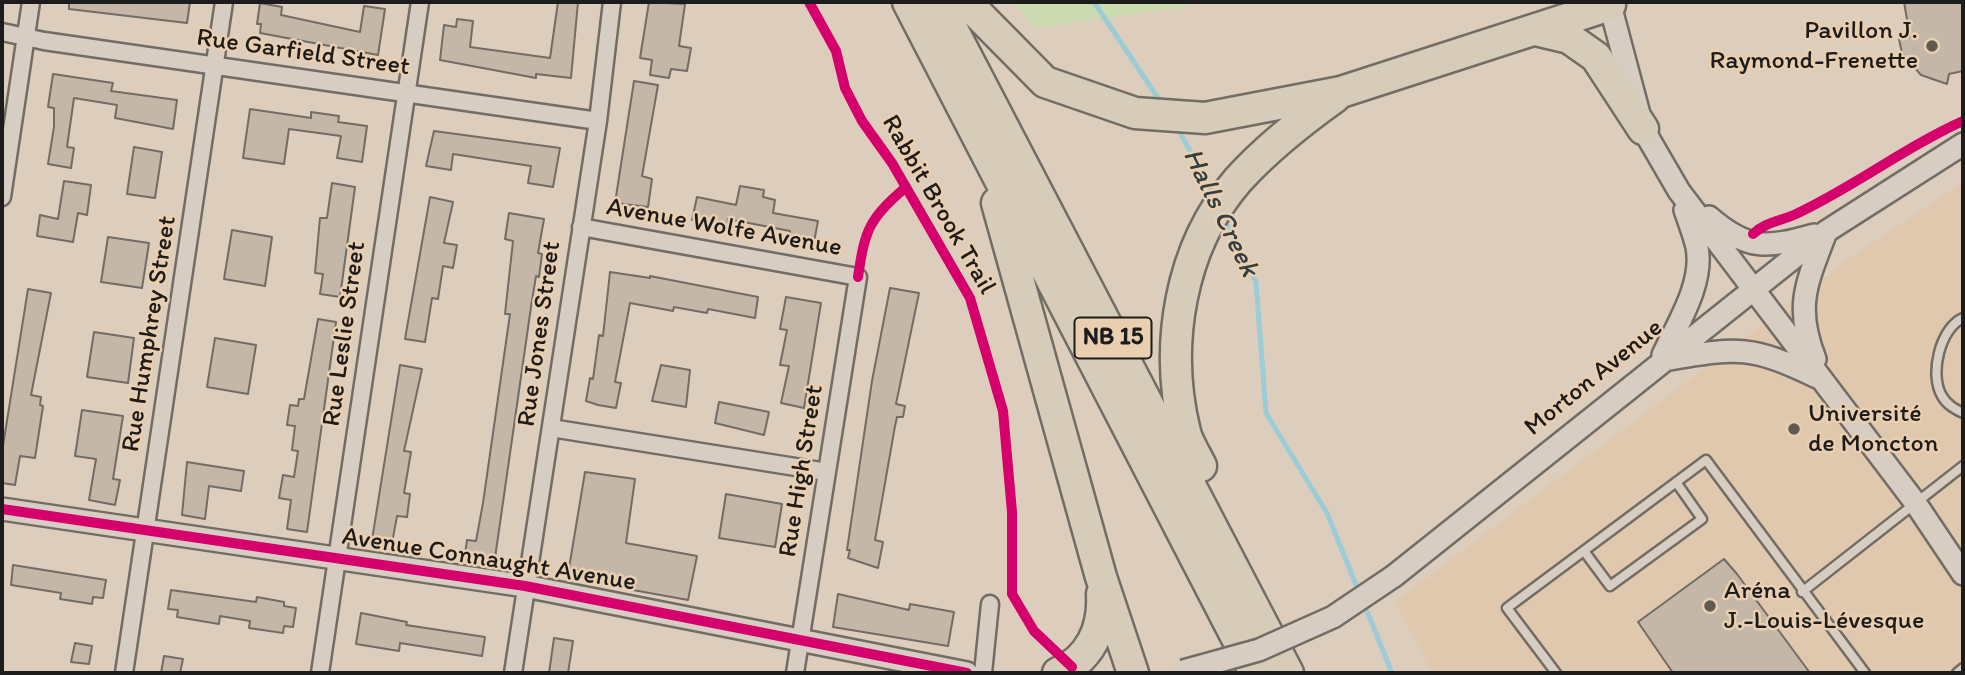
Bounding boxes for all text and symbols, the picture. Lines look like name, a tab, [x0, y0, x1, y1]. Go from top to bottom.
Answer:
place label: Pavillon J. Raymond-Frenette	[1709, 15, 1918, 76]
street label: Rue Garfield Street	[194, 23, 412, 83]
marker: Pavillon J. Raymond-Frenette	[1924, 38, 1940, 54]
street label: Rabbit Brook Trail	[874, 110, 1002, 300]
water label: Halls Creek	[1175, 143, 1265, 283]
street label: Avenue Wolfe Avenue	[604, 192, 844, 264]
street label: Rue Humphrey Street	[116, 214, 184, 454]
street label: Rue Leslie Street	[317, 239, 373, 429]
street label: Rue Jones Street	[512, 239, 568, 429]
street label: Morton Avenue	[1519, 313, 1669, 443]
road number: NB 15	[1074, 318, 1152, 358]
street label: Rue High Street	[773, 383, 831, 559]
place label: Université de Moncton	[1808, 398, 1938, 460]
marker: Université de Moncton	[1786, 421, 1802, 437]
street label: Avenue Connaught Avenue	[340, 521, 638, 599]
place label: Aréna J.-Louis-Lévesque	[1724, 575, 1925, 636]
marker: Aréna J.-Louis-Lévesque	[1702, 598, 1718, 614]

